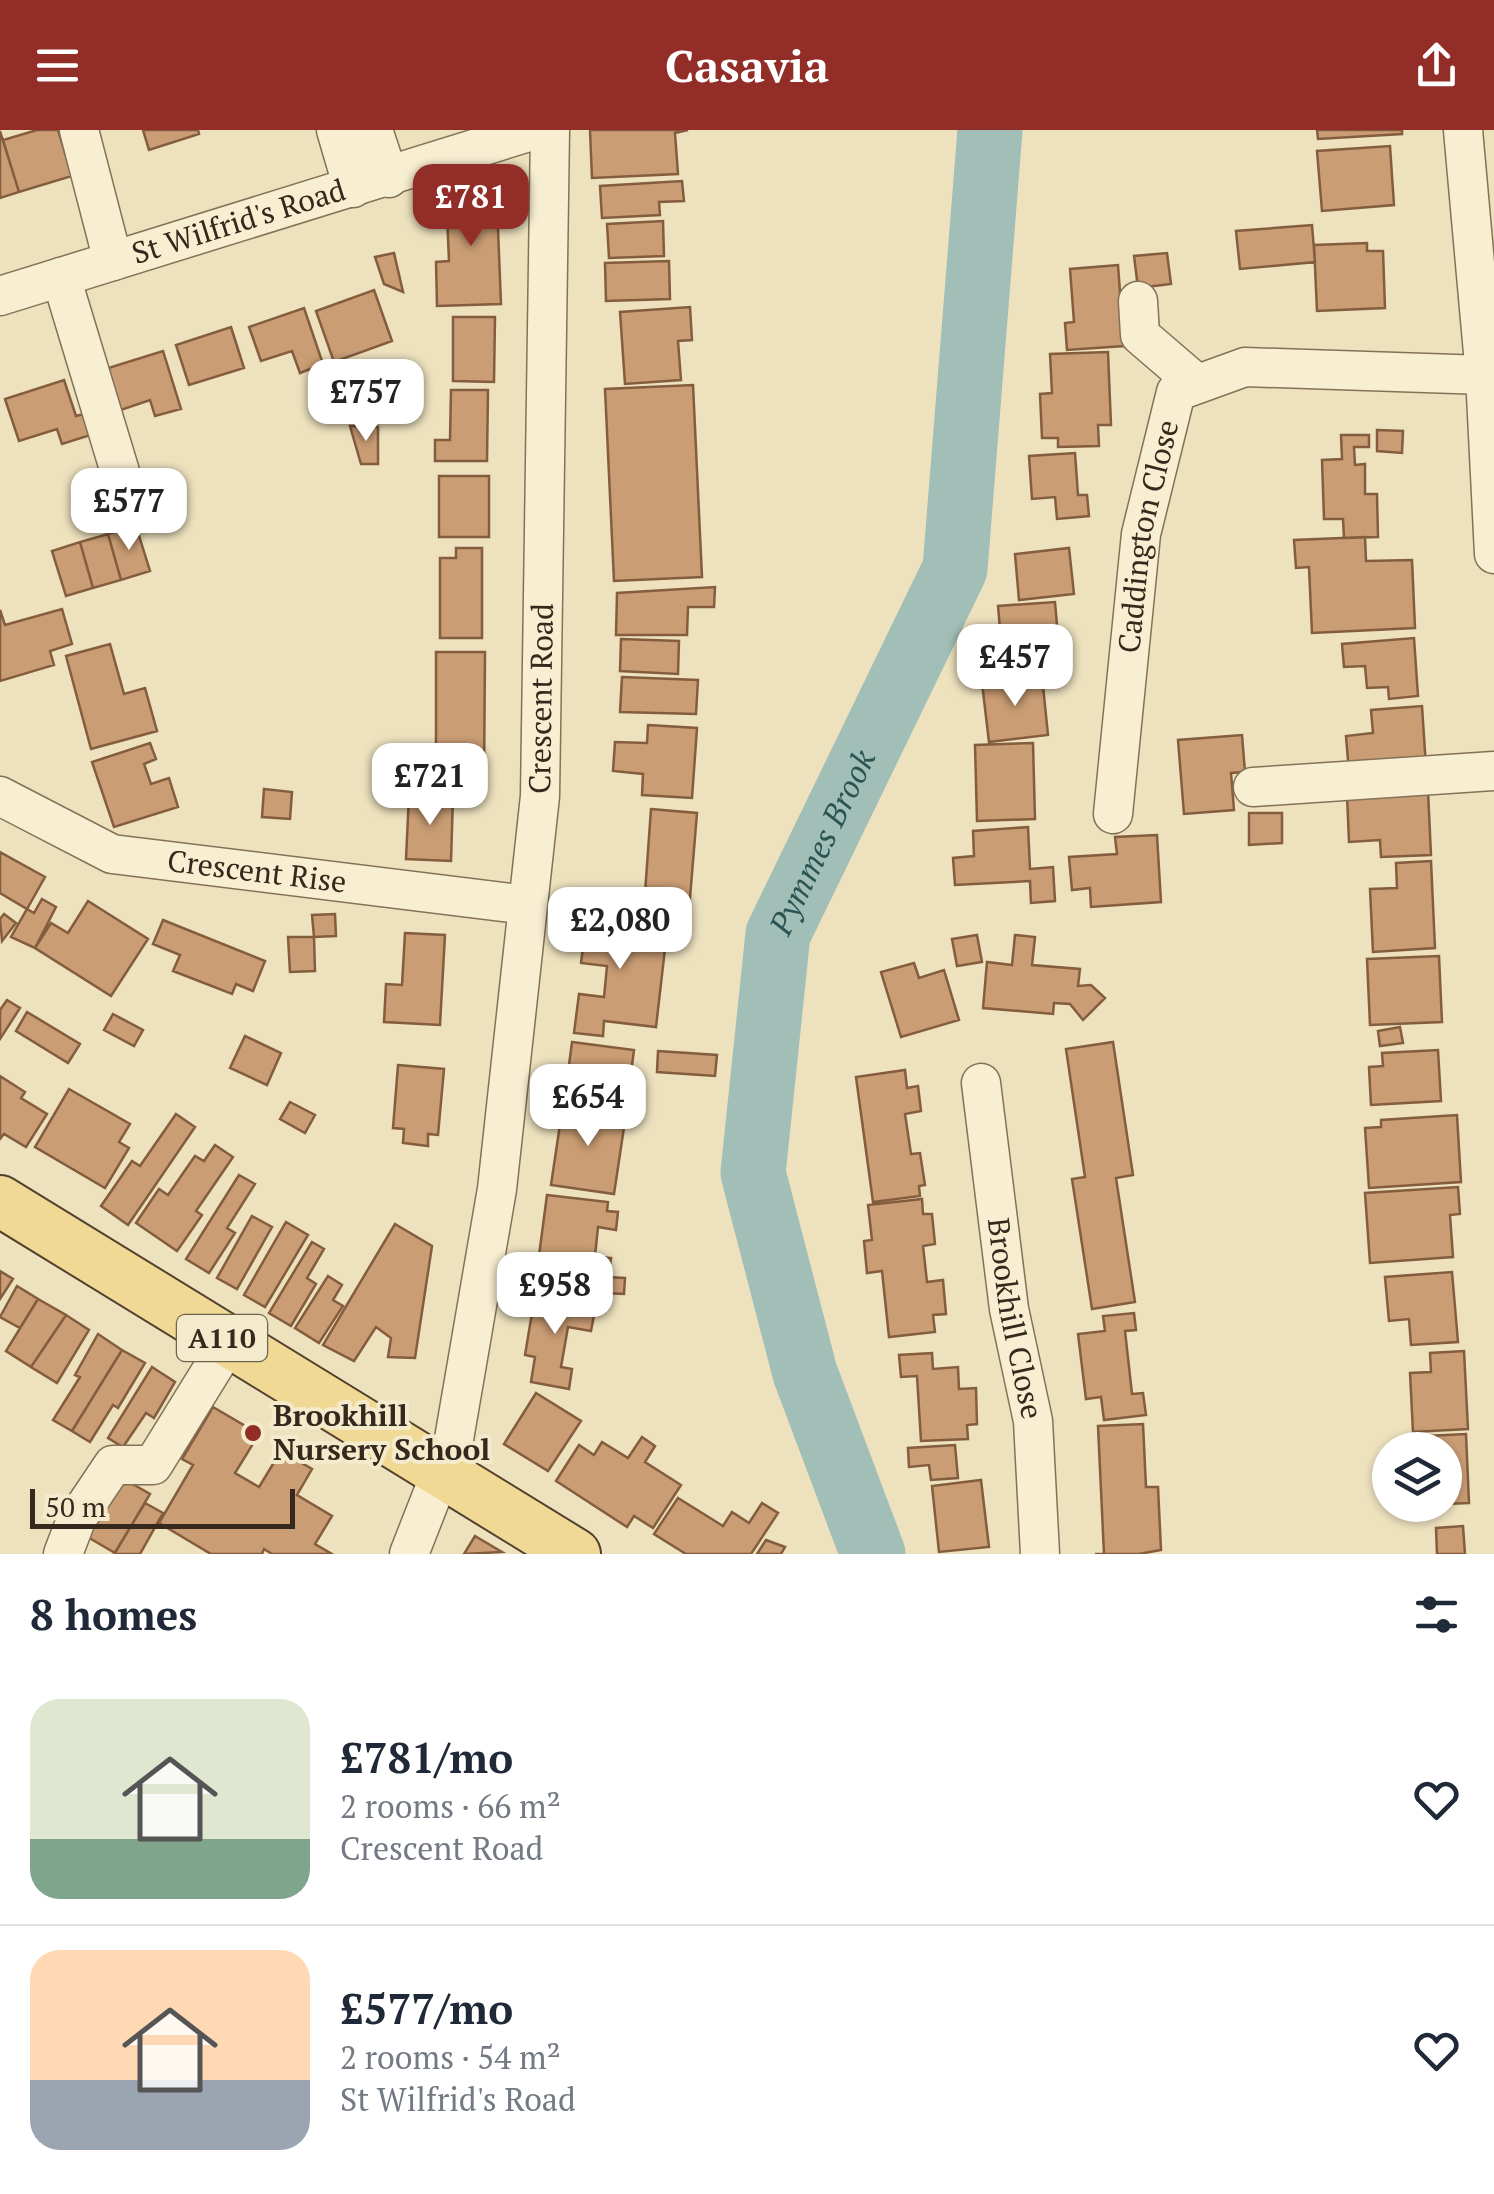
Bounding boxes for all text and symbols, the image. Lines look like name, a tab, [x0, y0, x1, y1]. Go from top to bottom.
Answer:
text: Casavia	[665, 35, 829, 95]
icon: menu	[30, 38, 85, 93]
icon: share	[1409, 38, 1464, 93]
pin: £781	[412, 164, 530, 249]
street label: St Wilfrid's Road	[127, 169, 350, 273]
text: £781	[435, 175, 507, 217]
pin: £757	[307, 359, 425, 444]
text: £757	[330, 370, 402, 412]
street label: Caddington Close	[1108, 416, 1187, 655]
pin: £577	[70, 468, 188, 553]
text: £577	[93, 479, 165, 521]
street label: Crescent Road	[519, 603, 562, 794]
pin: £457	[956, 624, 1074, 709]
text: £457	[979, 635, 1051, 677]
water label: Pymmes Brook	[758, 742, 884, 942]
pin: £721	[371, 743, 489, 828]
text: £721	[394, 754, 466, 796]
street label: Crescent Rise	[165, 840, 349, 902]
pin: £2,080	[539, 887, 701, 972]
text: £2,080	[570, 898, 670, 940]
pin: £654	[529, 1064, 647, 1149]
text: £654	[552, 1075, 624, 1117]
street label: Brookhill Close	[979, 1216, 1053, 1423]
pin: £958	[496, 1252, 614, 1337]
text: £958	[519, 1263, 591, 1305]
road number: A110	[177, 1315, 267, 1361]
place label: Brookhill Nursery School	[273, 1395, 490, 1469]
marker: Brookhill Nursery School	[242, 1422, 264, 1444]
map controls	[1372, 1432, 1462, 1522]
button: layers	[1372, 1432, 1462, 1522]
scale bar	[30, 1484, 295, 1528]
text: 50 m	[45, 1488, 106, 1525]
text: 8 homes	[30, 1586, 197, 1642]
icon: filters	[1409, 1587, 1464, 1642]
text: £781/mo	[340, 1729, 513, 1785]
icon: home	[110, 1739, 230, 1859]
icon: heart	[1409, 1772, 1464, 1827]
text: 2 rooms · 66 m²	[340, 1785, 561, 1827]
text: Crescent Road	[340, 1827, 543, 1869]
text: £577/mo	[340, 1980, 513, 2036]
icon: home	[110, 1990, 230, 2110]
icon: heart	[1409, 2023, 1464, 2078]
text: 2 rooms · 54 m²	[340, 2036, 561, 2078]
text: St Wilfrid's Road	[340, 2078, 576, 2120]

